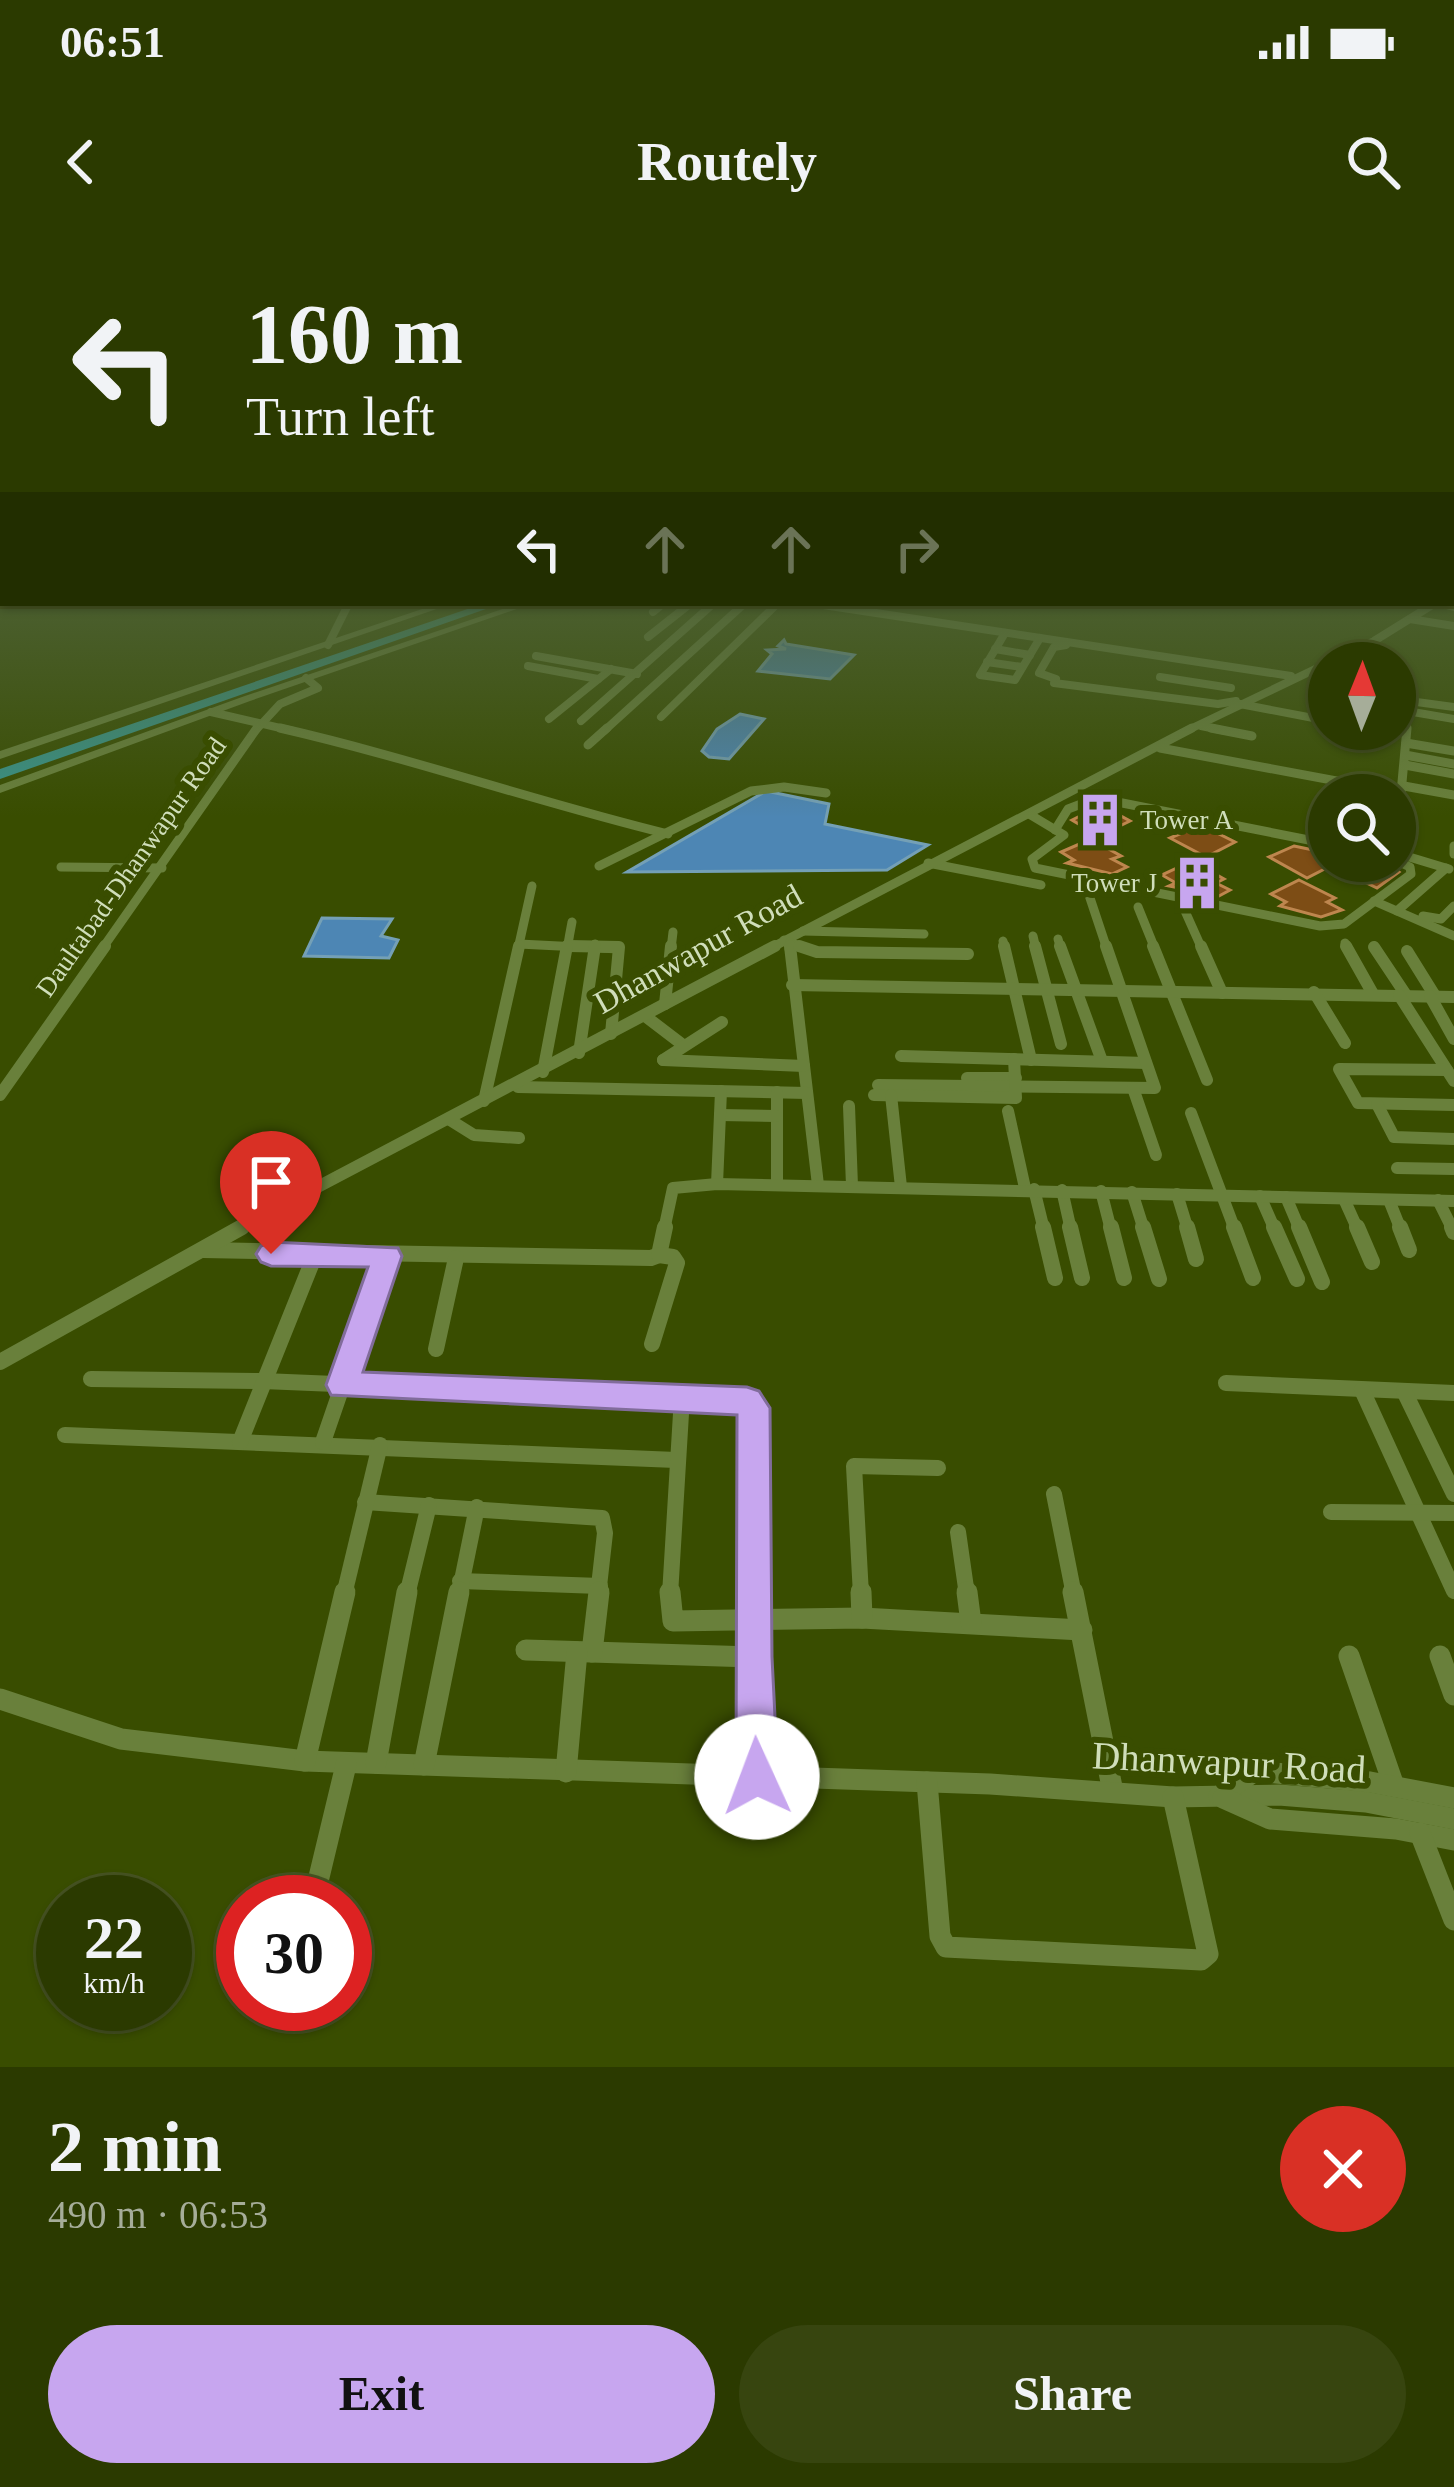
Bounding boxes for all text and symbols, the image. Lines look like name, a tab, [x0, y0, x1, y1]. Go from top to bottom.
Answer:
text: 06:51	[60, 17, 165, 67]
icon: back	[48, 129, 114, 195]
icon: search	[1340, 129, 1406, 195]
text: Routely	[637, 132, 817, 192]
icon: left	[48, 288, 204, 444]
text: 160 m	[246, 288, 463, 381]
text: Turn left	[246, 387, 435, 447]
icon: left	[506, 516, 572, 582]
icon: ahead	[632, 516, 698, 582]
icon: ahead	[758, 516, 824, 582]
icon: right	[884, 516, 950, 582]
north arrow	[1308, 642, 1416, 750]
map controls	[1308, 642, 1416, 882]
street label: Daultabad-Dhanwapur Road	[30, 731, 232, 1002]
button: search	[1308, 774, 1416, 882]
building icon: Tower A	[1071, 791, 1129, 849]
place label: Tower A	[1140, 805, 1234, 835]
building icon: Tower J	[1168, 854, 1226, 912]
place label: Tower J	[1071, 868, 1157, 898]
street label: Dhanwapur Road	[588, 877, 809, 1021]
pin	[220, 1131, 322, 1254]
icon: arrive	[238, 1149, 304, 1215]
position arrow	[694, 1714, 820, 1840]
street label: Dhanwapur Road	[1091, 1733, 1367, 1792]
speed limit sign: 30	[216, 1875, 372, 2031]
text: 22	[84, 1905, 144, 1971]
text: km/h	[83, 1966, 145, 1999]
button: close	[1280, 2106, 1406, 2232]
text: 2 min	[48, 2107, 222, 2187]
text: 490 m · 06:53	[48, 2193, 268, 2236]
button: Exit	[48, 2325, 715, 2463]
button: Share	[739, 2325, 1406, 2463]

